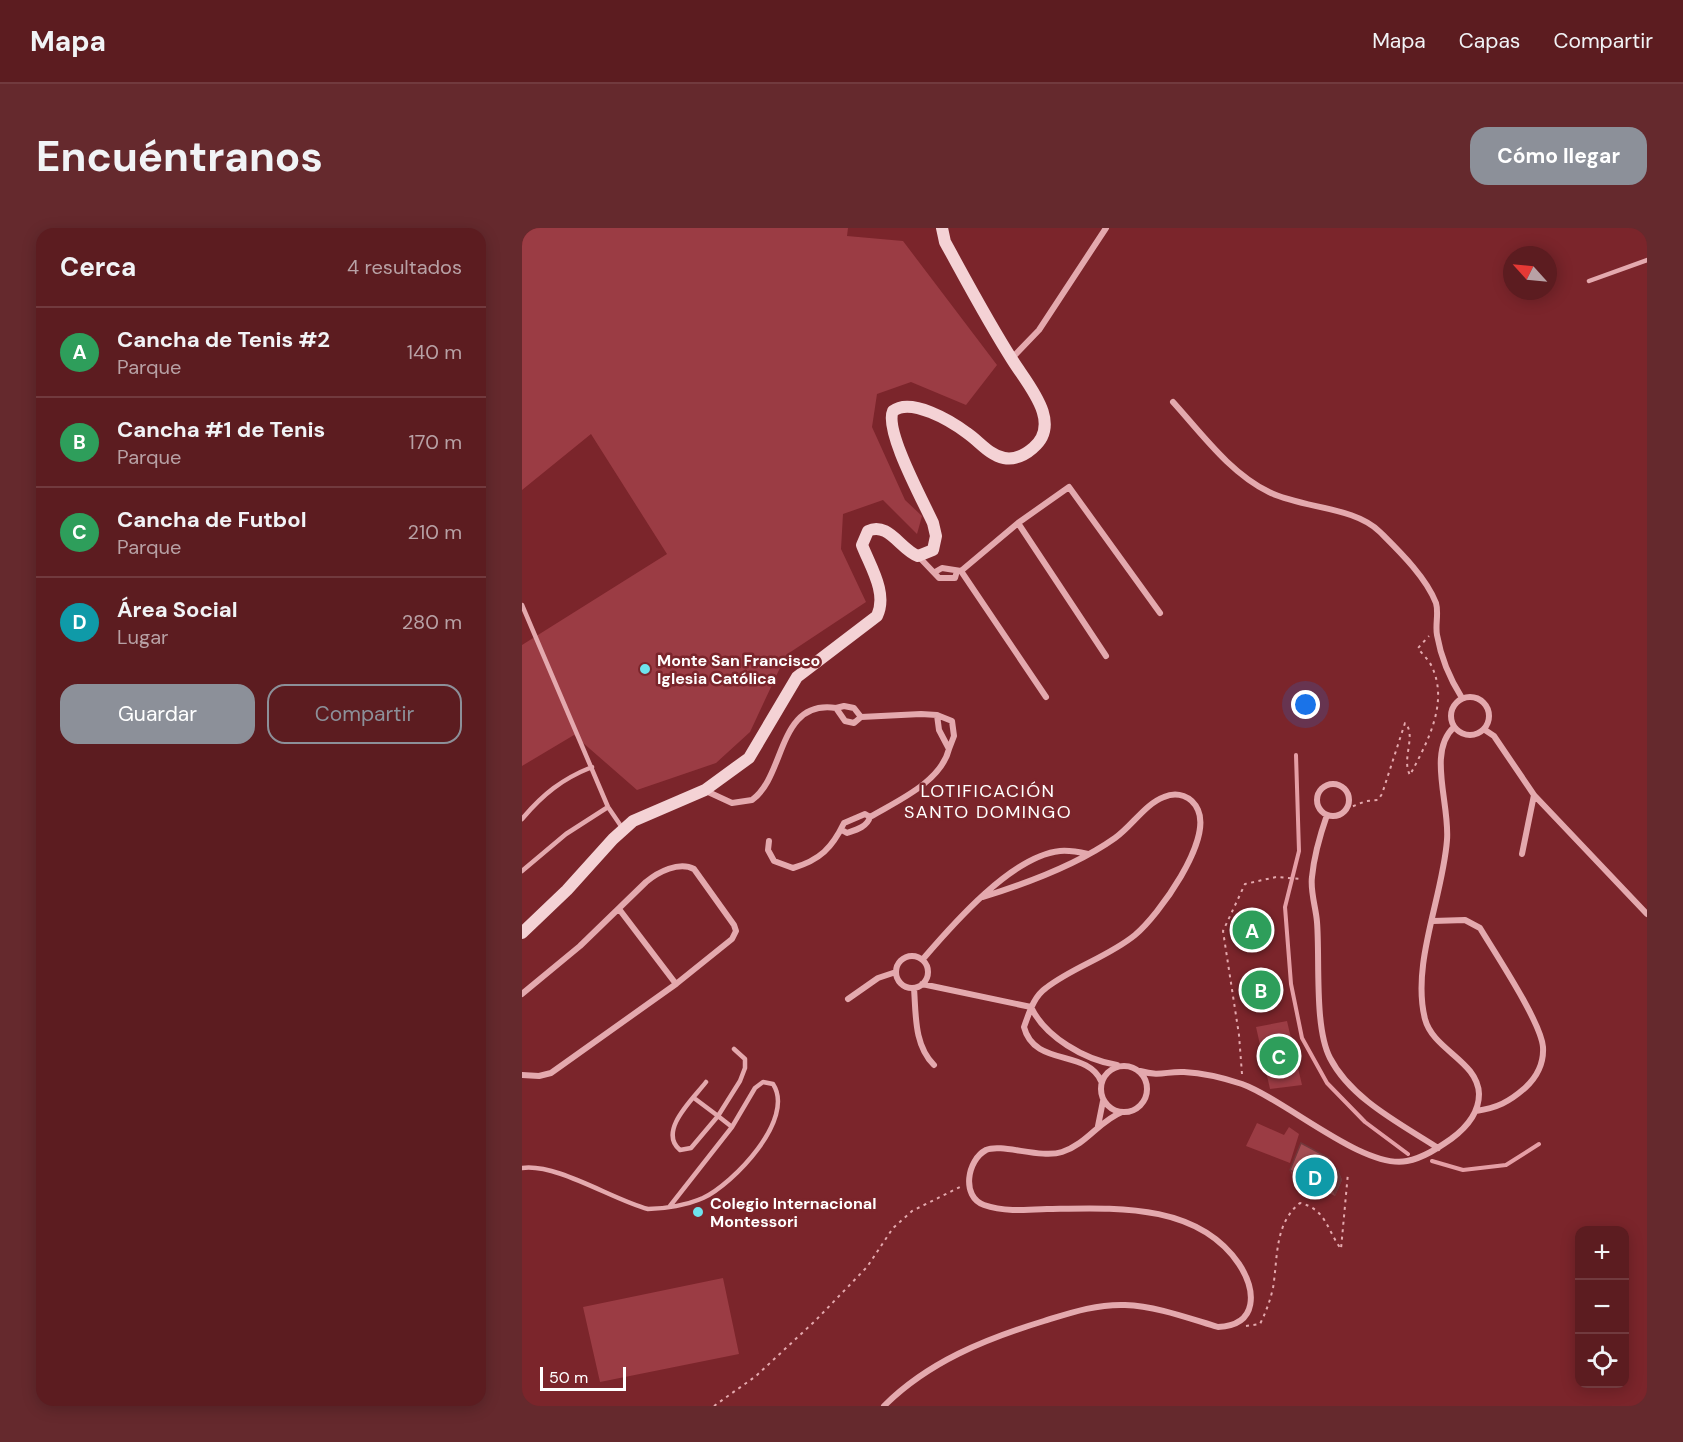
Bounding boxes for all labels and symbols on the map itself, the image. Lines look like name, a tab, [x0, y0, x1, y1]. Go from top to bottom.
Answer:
north arrow	[1503, 246, 1557, 300]
place label: Monte San Francisco Iglesia Católica	[657, 650, 820, 689]
marker: Monte San Francisco Iglesia Católica	[638, 662, 652, 676]
your location	[1291, 690, 1320, 719]
district label: LOTIFICACIÓN SANTO DOMINGO	[904, 779, 1072, 824]
pin: A	[1232, 908, 1272, 952]
pin: B	[1242, 968, 1280, 1012]
pin: C	[1260, 1034, 1299, 1078]
pin: D	[1296, 1154, 1334, 1200]
place label: Colegio Internacional Montessori	[710, 1193, 876, 1232]
marker: Colegio Internacional Montessori	[691, 1205, 705, 1219]
scale bar	[540, 1364, 626, 1392]

